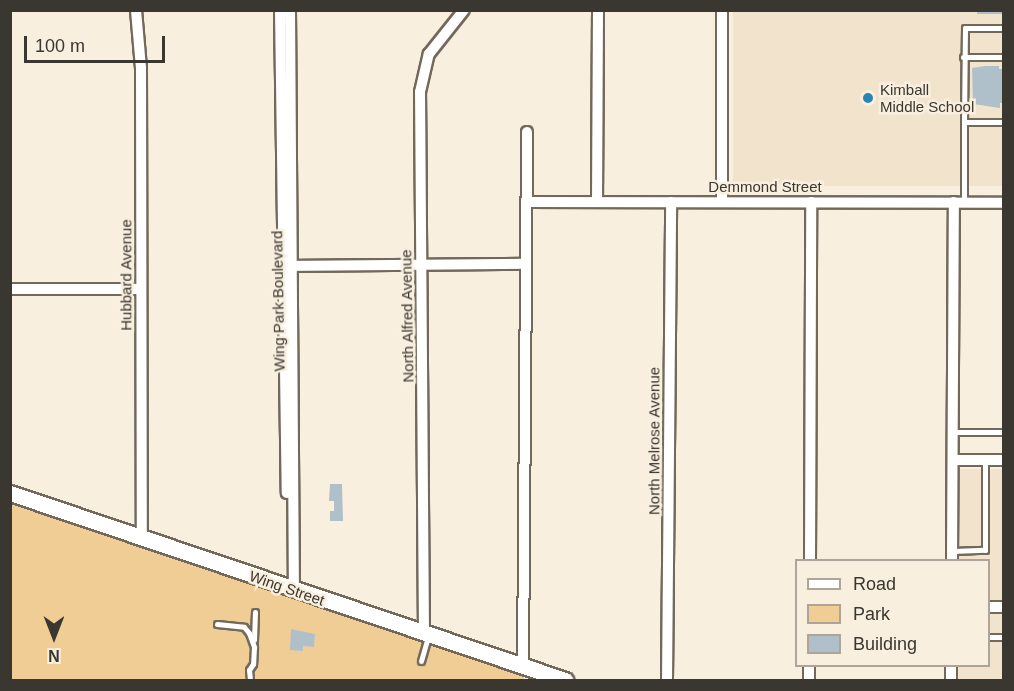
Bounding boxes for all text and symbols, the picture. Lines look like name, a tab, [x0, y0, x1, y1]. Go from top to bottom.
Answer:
scale bar	[27, 24, 168, 62]
text: 100 m	[35, 36, 85, 56]
place label: Kimball Middle School	[880, 80, 974, 115]
marker: Kimball Middle School	[861, 91, 875, 105]
street label: Demmond Street	[708, 178, 822, 196]
street label: Hubbard Avenue	[117, 219, 135, 331]
street label: Wing Park Boulevard	[268, 230, 288, 372]
street label: North Alfred Avenue	[397, 248, 417, 384]
street label: North Melrose Avenue	[645, 367, 663, 515]
legend	[795, 559, 990, 667]
street label: Wing Street	[247, 567, 327, 609]
text: Road	[853, 574, 896, 594]
text: Park	[853, 604, 890, 624]
north arrow	[24, 607, 84, 667]
text: Building	[853, 634, 917, 654]
text: N	[48, 647, 60, 664]

